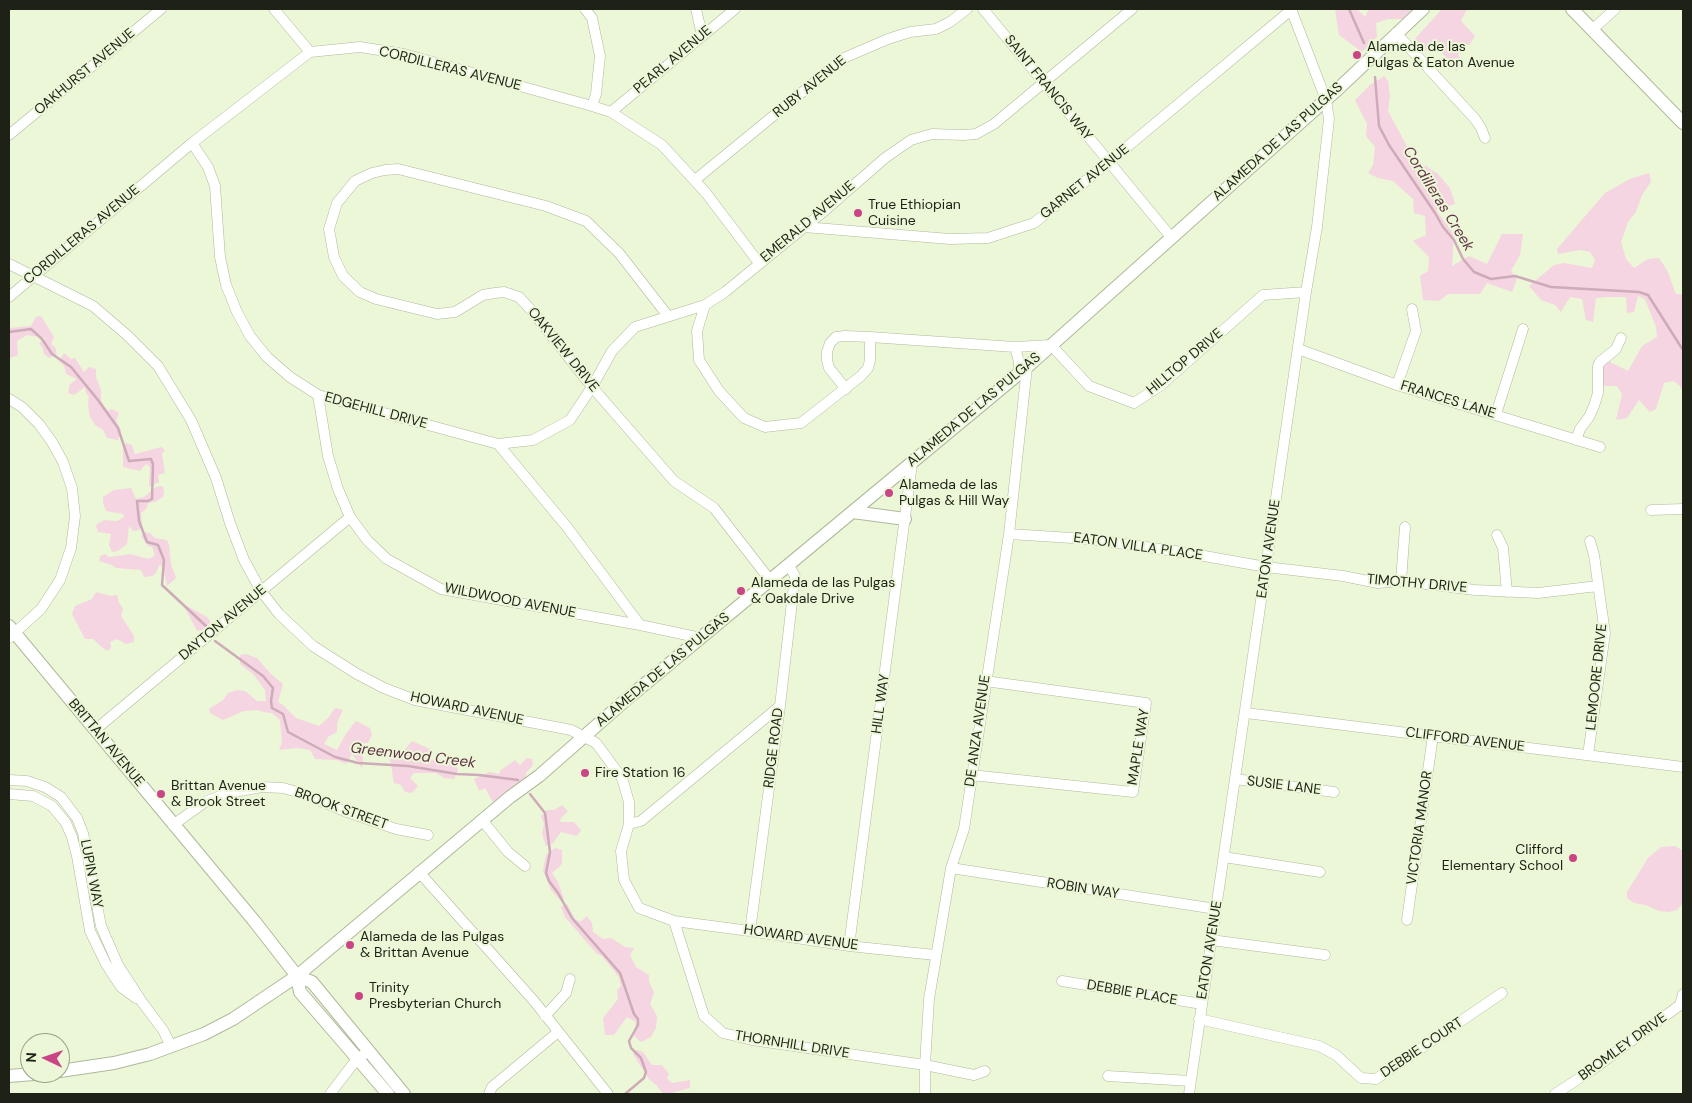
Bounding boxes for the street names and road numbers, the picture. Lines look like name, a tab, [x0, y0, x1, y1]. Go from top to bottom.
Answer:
street label: PEARL AVENUE	[631, 22, 715, 98]
street label: OAKHURST AVENUE	[31, 25, 139, 119]
street label: SAINT FRANCIS WAY	[1000, 32, 1096, 144]
street label: CORDILLERAS AVENUE	[377, 43, 523, 95]
street label: RUBY AVENUE	[770, 52, 850, 122]
street label: ALAMEDA DE LAS PULGAS	[1210, 79, 1346, 205]
street label: GARNET AVENUE	[1037, 141, 1133, 223]
street label: EMERALD AVENUE	[757, 178, 859, 266]
street label: CORDILLERAS AVENUE	[21, 182, 143, 288]
street label: OAKVIEW DRIVE	[524, 304, 602, 396]
street label: HILLTOP DRIVE	[1143, 325, 1227, 399]
street label: ALAMEDA DE LAS PULGAS	[904, 349, 1044, 471]
street label: FRANCES LANE	[1398, 378, 1498, 422]
street label: EDGEHILL DRIVE	[323, 389, 429, 433]
street label: EATON AVENUE	[1254, 498, 1284, 600]
street label: EATON VILLA PLACE	[1072, 530, 1204, 564]
street label: TIMOTHY DRIVE	[1366, 571, 1468, 597]
street label: WILDWOOD AVENUE	[443, 580, 577, 622]
street label: DAYTON AVENUE	[176, 582, 270, 664]
street label: ALAMEDA DE LAS PULGAS	[593, 609, 733, 731]
street label: LEMOORE DRIVE	[1583, 623, 1611, 731]
street label: HILL WAY	[868, 673, 894, 735]
street label: DE ANZA AVENUE	[962, 674, 994, 788]
street label: HOWARD AVENUE	[409, 689, 525, 729]
street label: BRITTAN AVENUE	[64, 696, 148, 790]
street label: RIDGE ROAD	[761, 707, 787, 789]
street label: MAPLE WAY	[1125, 708, 1153, 786]
street label: CLIFFORD AVENUE	[1404, 724, 1526, 756]
street label: VICTORIA MANOR	[1404, 770, 1436, 886]
street label: SUSIE LANE	[1246, 773, 1322, 799]
street label: BROOK STREET	[292, 784, 390, 834]
street label: LUPIN WAY	[76, 838, 106, 910]
street label: ROBIN WAY	[1046, 875, 1120, 903]
street label: EATON AVENUE	[1194, 899, 1226, 1001]
street label: HOWARD AVENUE	[743, 922, 859, 954]
street label: DEBBIE PLACE	[1085, 977, 1179, 1009]
street label: BROMLEY DRIVE	[1576, 1009, 1670, 1085]
street label: DEBBIE COURT	[1378, 1014, 1466, 1082]
street label: THORNHILL DRIVE	[733, 1028, 851, 1062]

